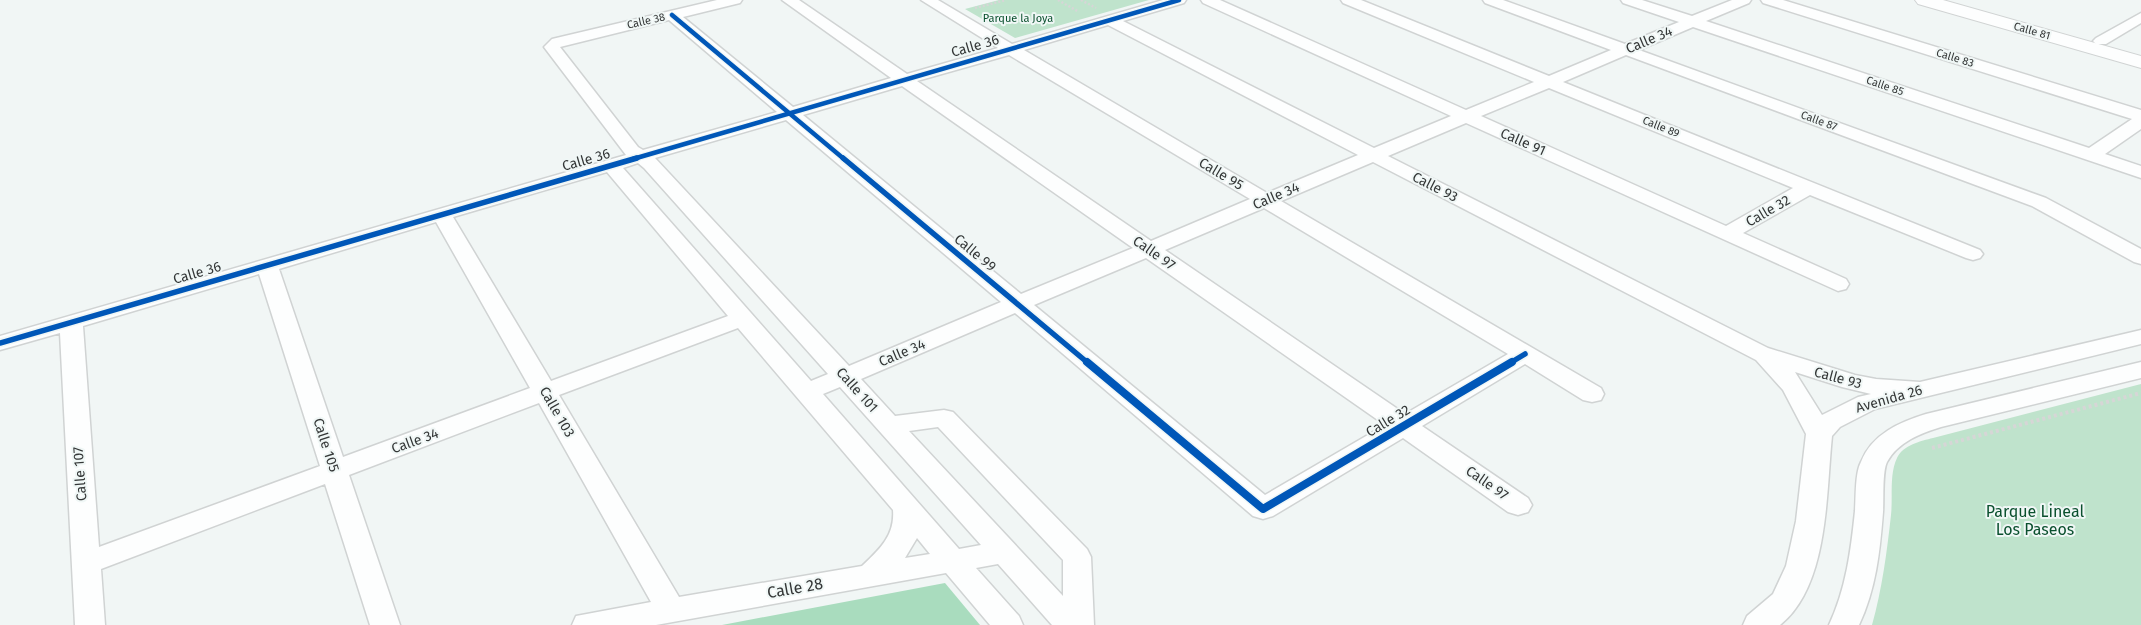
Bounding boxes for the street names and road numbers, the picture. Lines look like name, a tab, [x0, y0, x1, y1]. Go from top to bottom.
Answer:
street label: Calle 38	[626, 10, 666, 32]
street label: Calle 81	[2012, 20, 2052, 42]
street label: Calle 34	[1623, 22, 1675, 57]
street label: Calle 36	[949, 31, 1001, 61]
street label: Calle 83	[1935, 46, 1975, 70]
street label: Calle 85	[1865, 74, 1906, 99]
street label: Calle 87	[1799, 108, 1839, 134]
street label: Calle 89	[1641, 114, 1682, 140]
street label: Calle 91	[1498, 125, 1548, 159]
street label: Calle 36	[560, 145, 612, 175]
street label: Calle 95	[1196, 154, 1246, 194]
street label: Calle 93	[1409, 168, 1461, 206]
street label: Calle 34	[1250, 178, 1302, 213]
street label: Calle 32	[1743, 192, 1793, 230]
street label: Calle 99	[951, 231, 999, 275]
street label: Calle 97	[1129, 232, 1179, 274]
street label: Calle 36	[171, 258, 223, 288]
street label: Calle 34	[876, 335, 928, 370]
street label: Calle 93	[1812, 363, 1864, 393]
street label: Calle 101	[833, 364, 881, 416]
street label: Avenida 26	[1854, 381, 1924, 417]
street label: Calle 103	[536, 384, 578, 440]
street label: Calle 32	[1363, 401, 1413, 441]
street label: Calle 105	[309, 416, 343, 474]
street label: Calle 34	[389, 424, 441, 457]
street label: Calle 107	[70, 446, 90, 502]
street label: Calle 97	[1462, 462, 1512, 504]
street label: Calle 28	[766, 574, 825, 602]

